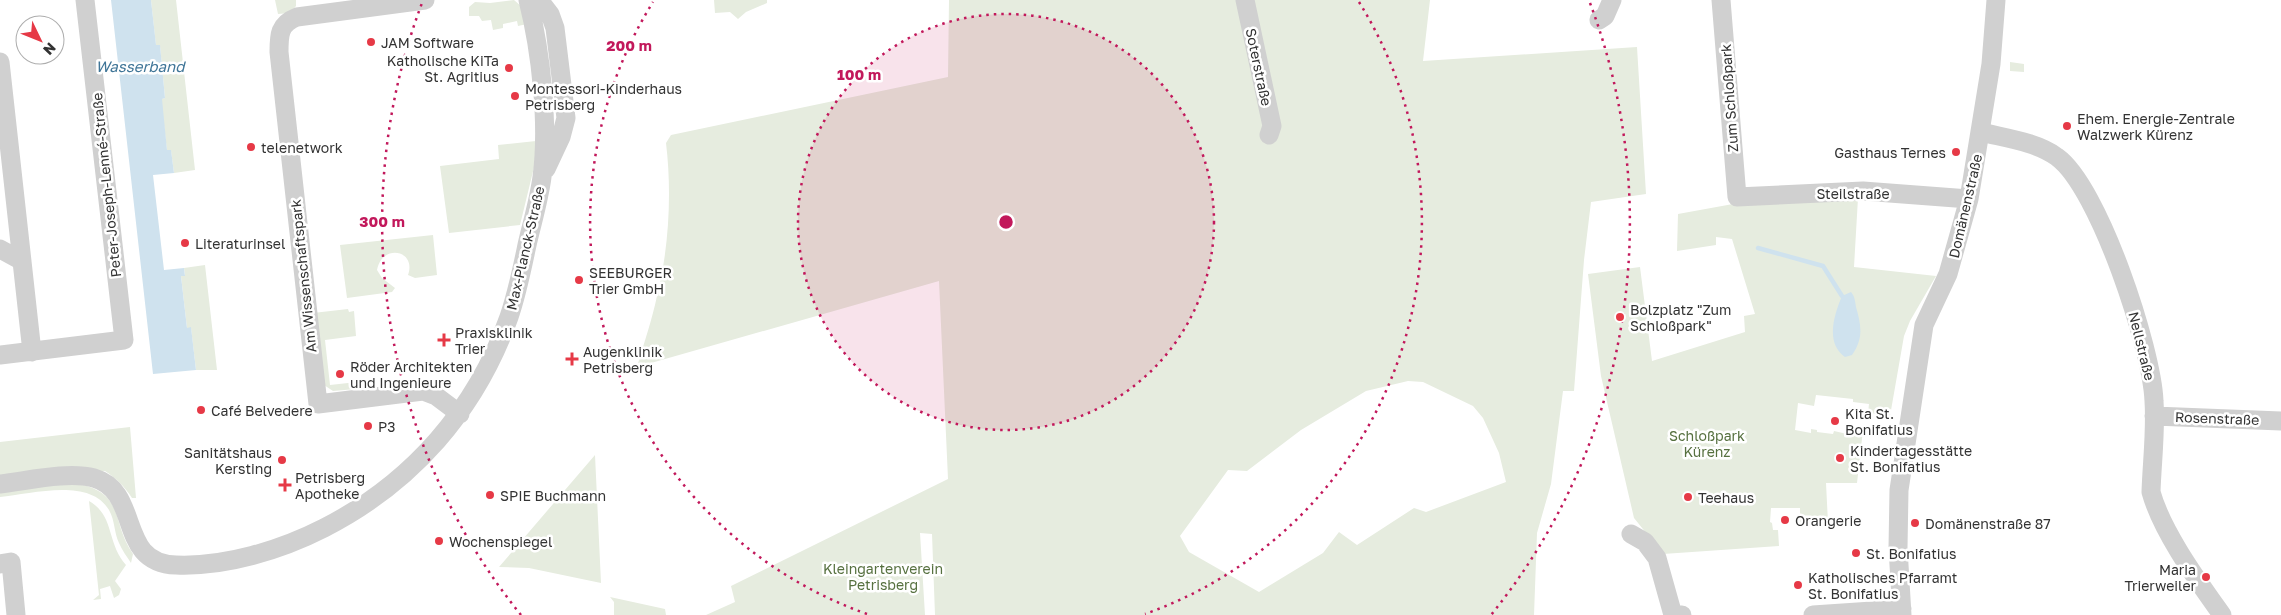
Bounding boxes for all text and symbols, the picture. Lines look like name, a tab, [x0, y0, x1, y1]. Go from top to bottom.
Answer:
north arrow	[15, 15, 65, 65]
street label: Soterstraße	[1242, 27, 1276, 107]
place label: JAM Software	[381, 34, 474, 51]
marker: JAM Software	[365, 36, 377, 48]
text: 200 m	[606, 36, 652, 54]
text: N	[40, 40, 60, 59]
street label: Zum Schloßpark	[1717, 43, 1741, 153]
place label: Katholische KiTa St. Agritius	[387, 52, 499, 85]
water label: Wasserband	[96, 57, 186, 75]
marker: Katholische KiTa St. Agritius	[503, 62, 515, 74]
text: 100 m	[837, 65, 881, 83]
place label: Montessori-Kinderhaus Petrisberg	[525, 80, 682, 113]
marker: Montessori-Kinderhaus Petrisberg	[509, 90, 521, 102]
street label: Peter-Joseph-Lenné-Straße	[88, 92, 124, 278]
place label: Ehem. Energie-Zentrale Walzwerk Kürenz	[2077, 110, 2235, 143]
marker: Ehem. Energie-Zentrale Walzwerk Kürenz	[2061, 120, 2073, 132]
place label: telenetwork	[261, 139, 343, 156]
marker: telenetwork	[245, 141, 257, 153]
place label: Gasthaus Ternes	[1834, 144, 1946, 161]
marker: Gasthaus Ternes	[1950, 146, 1962, 158]
street label: Domänenstraße	[1945, 152, 1985, 260]
street label: Max-Planck-Straße	[502, 184, 548, 312]
street label: Steilstraße	[1816, 185, 1890, 202]
street label: Am Wissenschaftspark	[287, 199, 319, 353]
text: 300 m	[359, 212, 405, 230]
centre of rings	[997, 213, 1015, 231]
place label: Literaturinsel	[195, 235, 285, 252]
marker: Literaturinsel	[179, 237, 191, 249]
place label: SEEBURGER Trier GmbH	[589, 264, 672, 297]
marker: SEEBURGER Trier GmbH	[573, 274, 585, 286]
place label: Bolzplatz "Zum Schloßpark"	[1630, 301, 1731, 334]
street label: Nellstraße	[2125, 310, 2159, 382]
marker: Bolzplatz "Zum Schloßpark"	[1614, 311, 1626, 323]
place label: Praxisklinik Trier	[455, 324, 533, 357]
marker: Praxisklinik Trier	[437, 333, 451, 347]
place label: Augenklinik Petrisberg	[583, 343, 662, 376]
marker: Augenklinik Petrisberg	[565, 352, 579, 366]
place label: Röder Architekten und Ingenieure	[350, 358, 472, 391]
marker: Röder Architekten und Ingenieure	[334, 368, 346, 380]
place label: Café Belvedere	[211, 402, 313, 419]
marker: Café Belvedere	[195, 404, 207, 416]
place label: Kita St. Bonifatius	[1845, 405, 1913, 438]
street label: Rosenstraße	[2175, 408, 2259, 428]
marker: Kita St. Bonifatius	[1829, 415, 1841, 427]
place label: P3	[378, 418, 395, 435]
marker: P3	[362, 420, 374, 432]
park label: Schloßpark Kürenz	[1669, 427, 1745, 460]
place label: Kindertagesstätte St. Bonifatius	[1850, 442, 1972, 475]
place label: Sanitätshaus Kersting	[184, 444, 272, 477]
marker: Kindertagesstätte St. Bonifatius	[1834, 452, 1846, 464]
marker: Sanitätshaus Kersting	[276, 454, 288, 466]
place label: Petrisberg Apotheke	[295, 469, 365, 502]
marker: Petrisberg Apotheke	[279, 479, 291, 491]
place label: SPIE Buchmann	[500, 487, 606, 504]
marker: SPIE Buchmann	[484, 489, 496, 501]
place label: Teehaus	[1698, 489, 1754, 506]
marker: Teehaus	[1682, 491, 1694, 503]
place label: Orangerie	[1795, 512, 1861, 529]
marker: Orangerie	[1779, 514, 1791, 526]
place label: Domänenstraße 87	[1925, 515, 2051, 532]
marker: Domänenstraße 87	[1909, 517, 1921, 529]
place label: Wochenspiegel	[449, 533, 552, 550]
marker: Wochenspiegel	[433, 535, 445, 547]
place label: St. Bonifatius	[1866, 545, 1956, 562]
marker: St. Bonifatius	[1850, 547, 1862, 559]
park label: Kleingartenverein Petrisberg	[823, 560, 943, 593]
place label: Maria Trierweiler	[2125, 561, 2197, 594]
place label: Katholisches Pfarramt St. Bonifatius	[1808, 569, 1957, 602]
marker: Maria Trierweiler	[2200, 571, 2212, 583]
marker: Katholisches Pfarramt St. Bonifatius	[1792, 579, 1804, 591]

